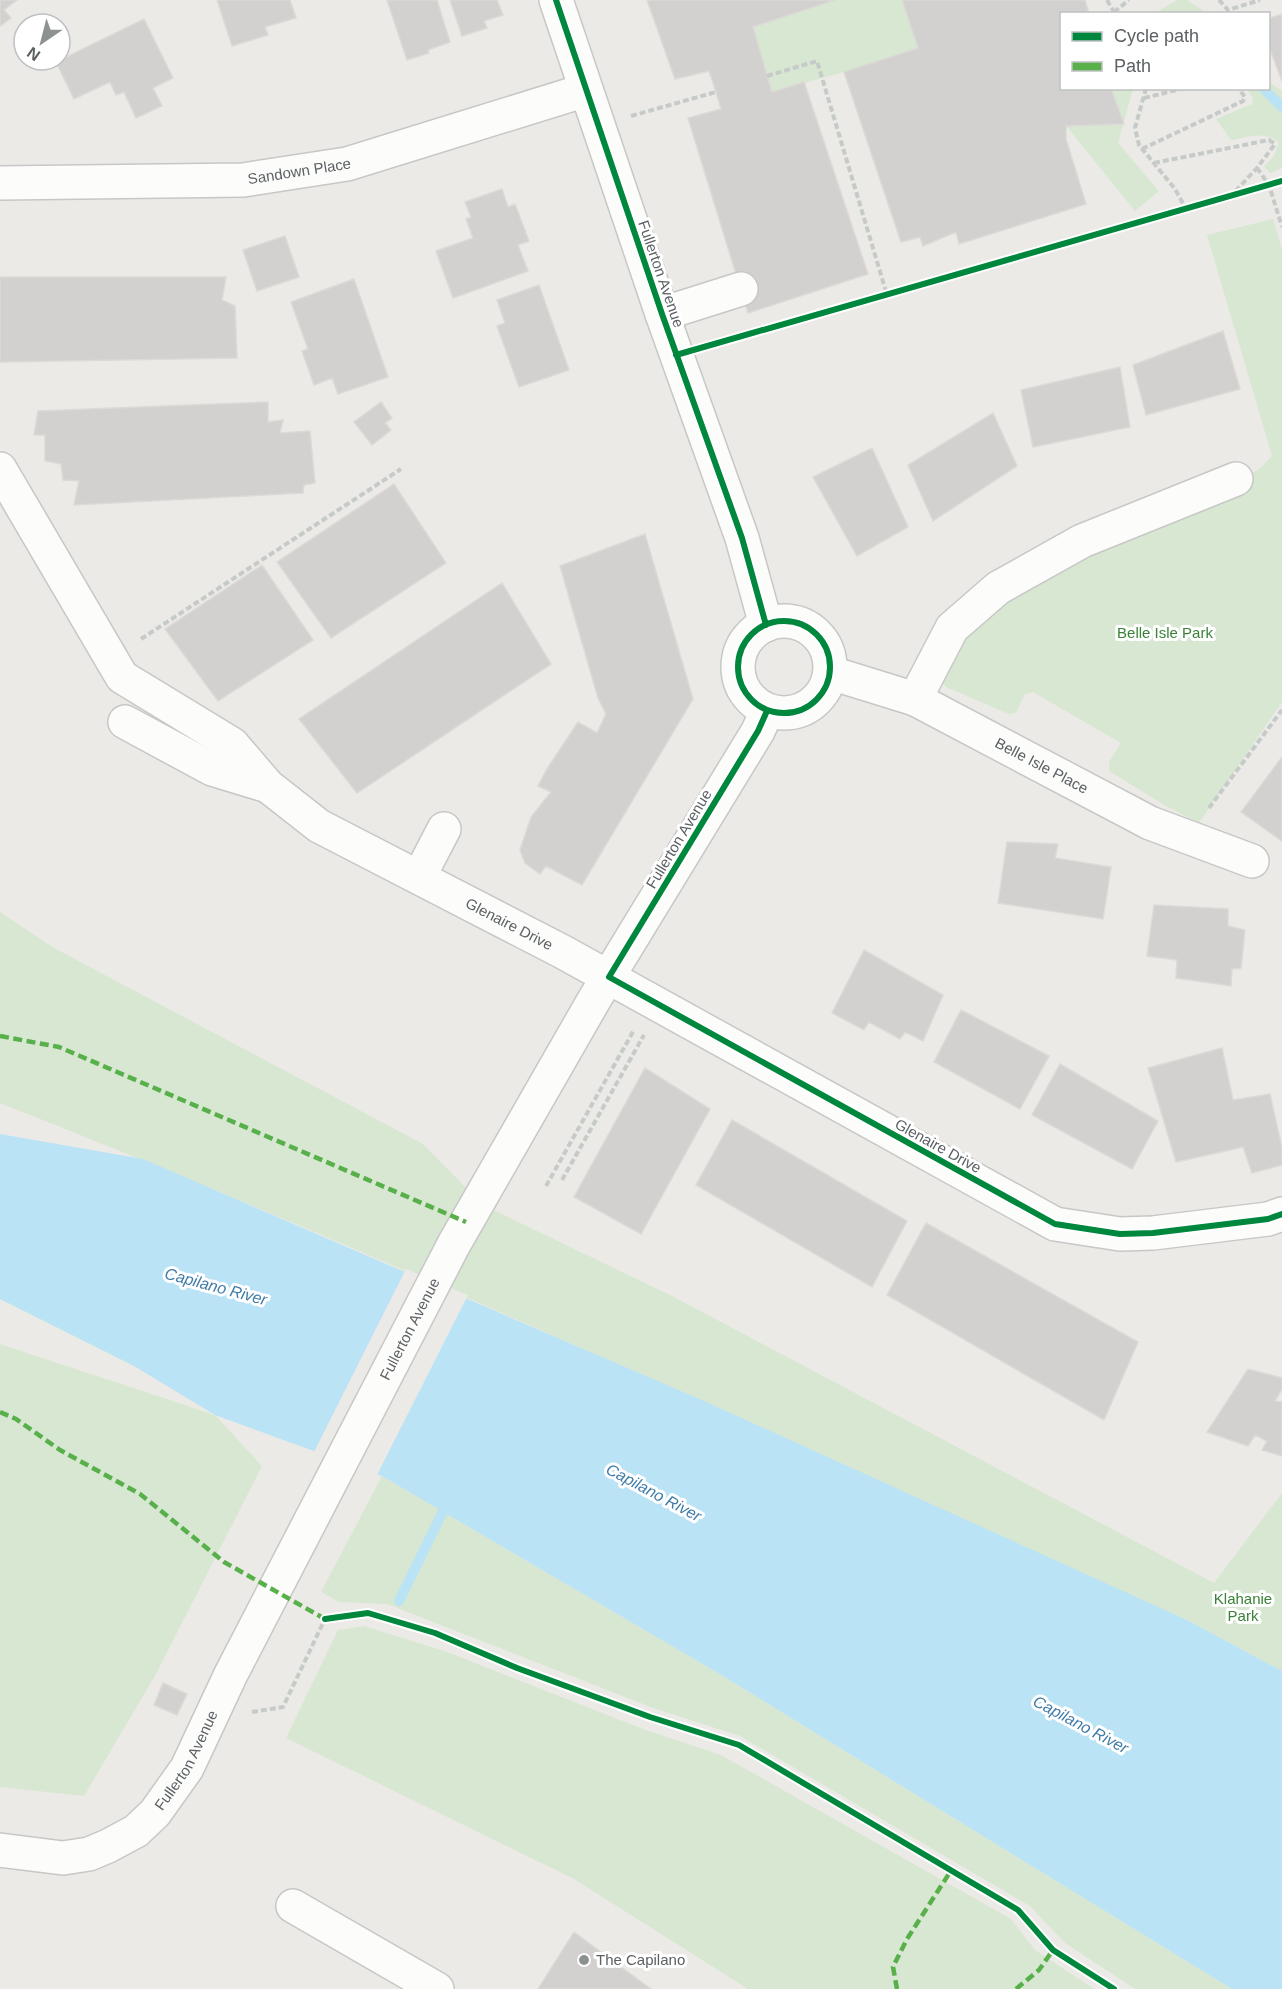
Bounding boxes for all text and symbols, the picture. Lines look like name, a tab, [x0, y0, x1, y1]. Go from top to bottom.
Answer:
north arrow	[12, 12, 72, 72]
legend	[1060, 12, 1270, 90]
text: Cycle path	[1114, 26, 1199, 46]
text: N	[24, 44, 43, 64]
text: Path	[1114, 56, 1151, 76]
street label: Sandown Place	[246, 155, 352, 187]
street label: Fullerton Avenue	[635, 218, 688, 330]
park label: Belle Isle Park	[1117, 624, 1213, 641]
street label: Belle Isle Place	[992, 734, 1091, 797]
street label: Fullerton Avenue	[642, 786, 715, 891]
street label: Glenaire Drive	[463, 894, 556, 953]
street label: Glenaire Drive	[892, 1115, 984, 1176]
water label: Capilano River	[163, 1265, 269, 1308]
street label: Fullerton Avenue	[376, 1275, 443, 1383]
water label: Capilano River	[603, 1460, 705, 1525]
park label: Klahanie Park	[1214, 1590, 1272, 1624]
water label: Capilano River	[1030, 1692, 1132, 1757]
street label: Fullerton Avenue	[151, 1707, 221, 1813]
place label: The Capilano	[596, 1951, 685, 1968]
marker: The Capilano	[577, 1953, 591, 1967]

